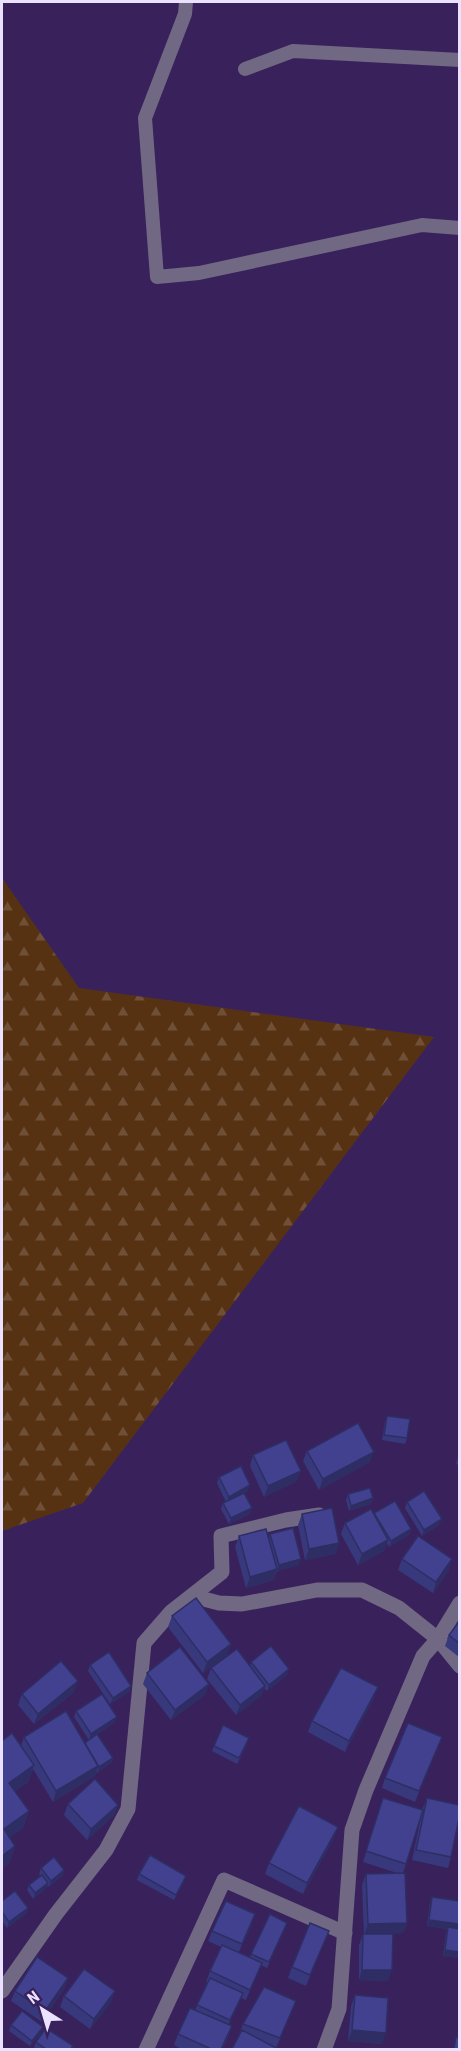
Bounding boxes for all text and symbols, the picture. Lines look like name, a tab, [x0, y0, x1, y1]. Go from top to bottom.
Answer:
north arrow	[12, 1979, 72, 2039]
text: N	[24, 1987, 43, 2008]

